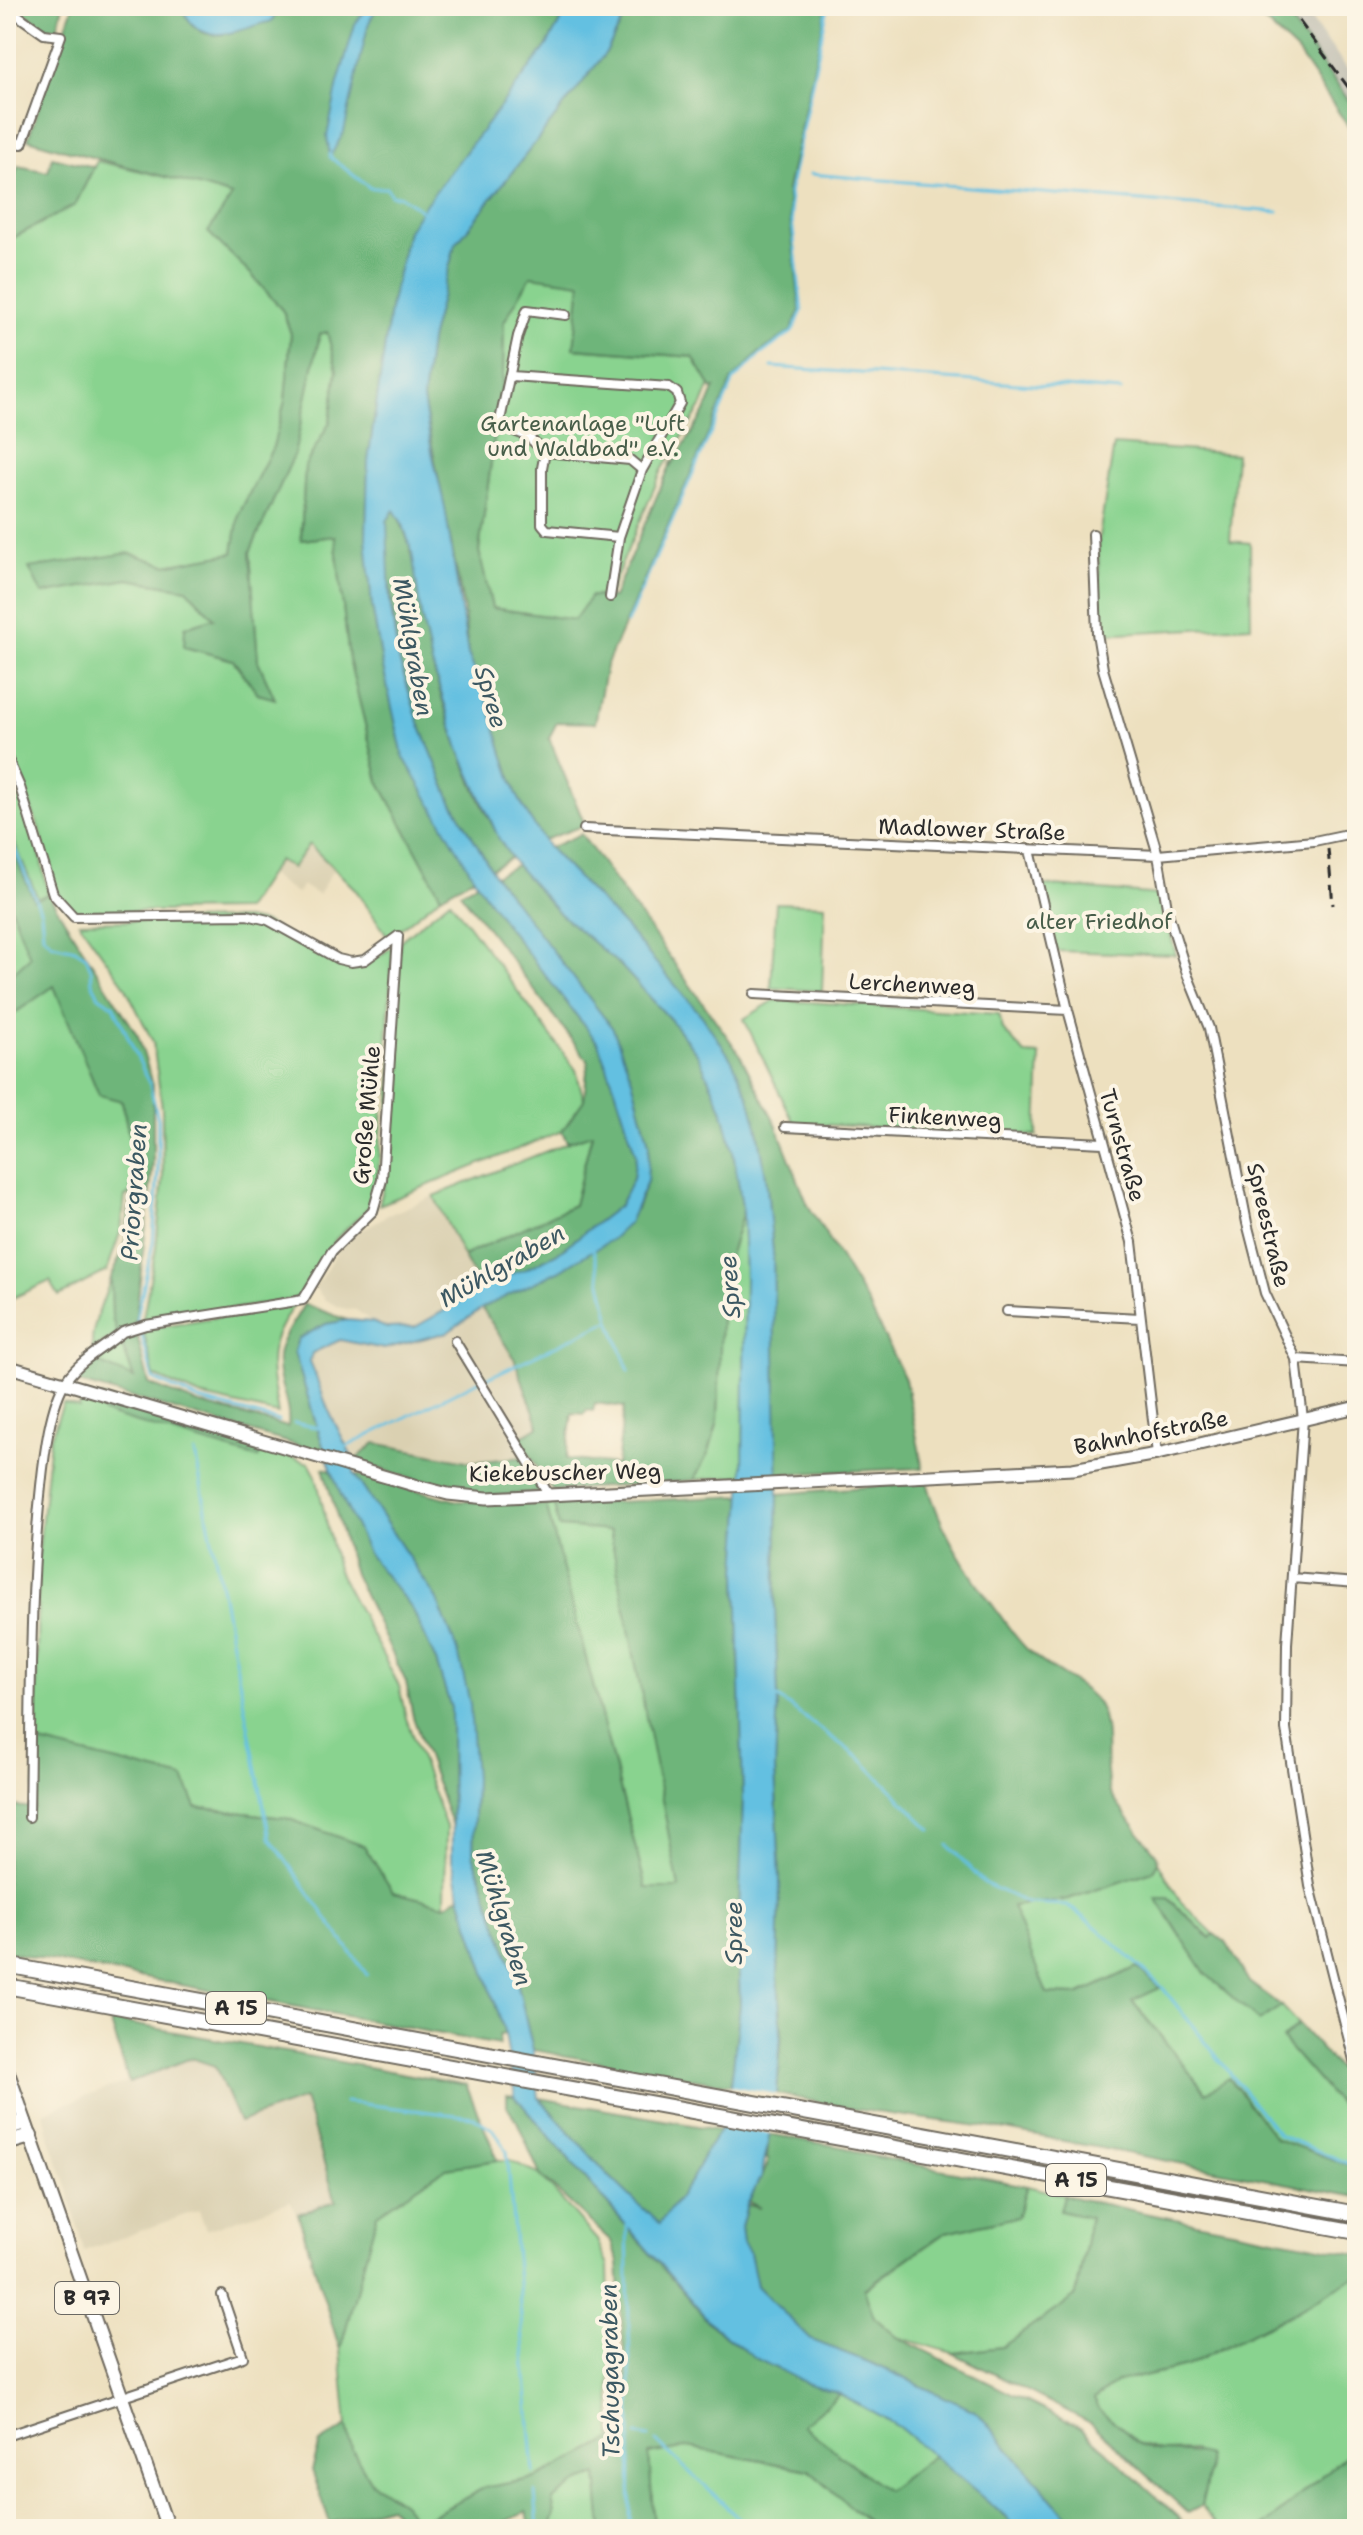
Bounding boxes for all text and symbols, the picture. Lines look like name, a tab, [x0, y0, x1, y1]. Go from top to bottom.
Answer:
park label: Gartenanlage "Luft und Waldbad" e.V.	[480, 409, 686, 463]
water label: Mühlgraben	[385, 575, 441, 719]
water label: Spree	[467, 662, 515, 732]
street label: Madlower Straße	[878, 812, 1066, 847]
park label: alter Friedhof	[1026, 907, 1173, 936]
street label: Lerchenweg	[848, 967, 976, 1002]
street label: Große Mühle	[346, 1044, 387, 1186]
street label: Turnstraße	[1093, 1085, 1152, 1205]
street label: Finkenweg	[888, 1100, 1002, 1135]
water label: Priorgraben	[113, 1122, 155, 1262]
street label: Spreestraße	[1240, 1160, 1297, 1290]
water label: Mühlgraben	[433, 1217, 571, 1315]
water label: Spree	[712, 1254, 748, 1320]
street label: Bahnhofstraße	[1072, 1403, 1231, 1462]
street label: Kiekebuscher Weg	[469, 1456, 661, 1489]
water label: Mühlgraben	[468, 1846, 540, 1990]
water label: Spree	[718, 1901, 750, 1965]
road number: A 15	[206, 1992, 266, 2024]
road number: A 15	[1046, 2164, 1106, 2196]
road number: B 97	[55, 2282, 119, 2314]
water label: Tschugagraben	[592, 2283, 628, 2459]

